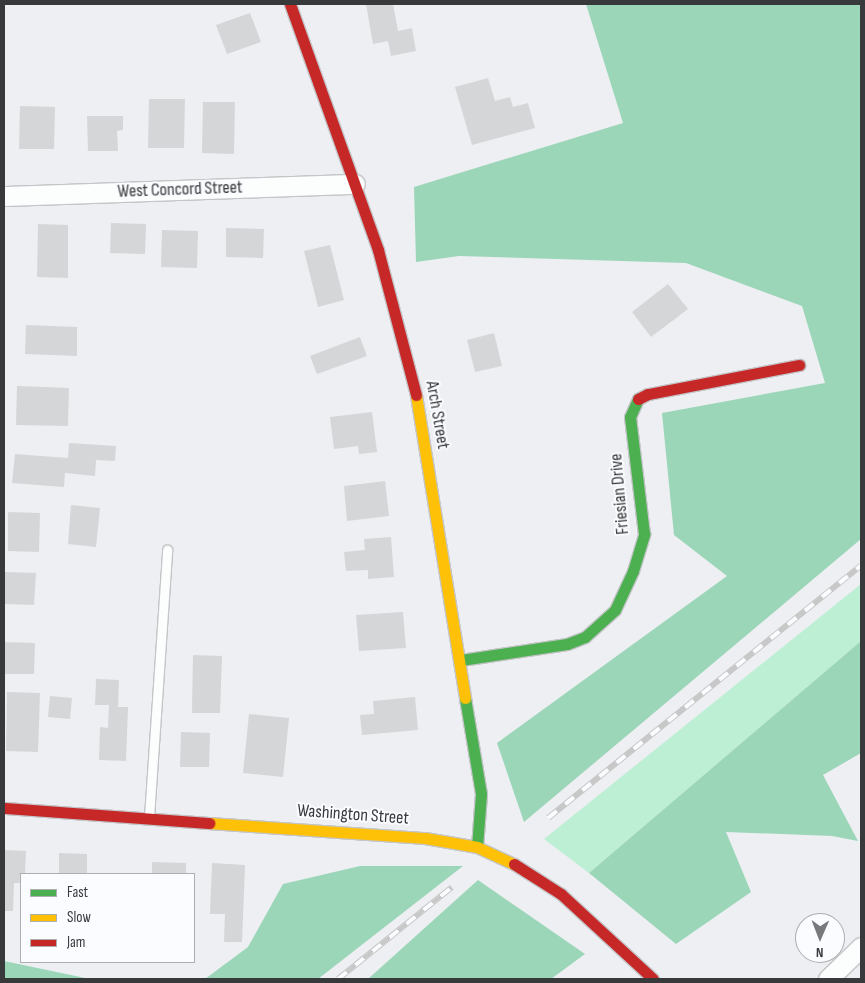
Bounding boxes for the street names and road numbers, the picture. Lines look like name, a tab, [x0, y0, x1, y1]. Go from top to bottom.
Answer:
street label: West Concord Street	[117, 177, 243, 203]
street label: Arch Street	[420, 379, 454, 451]
street label: Friesian Drive	[606, 453, 634, 535]
street label: Washington Street	[296, 800, 410, 830]

